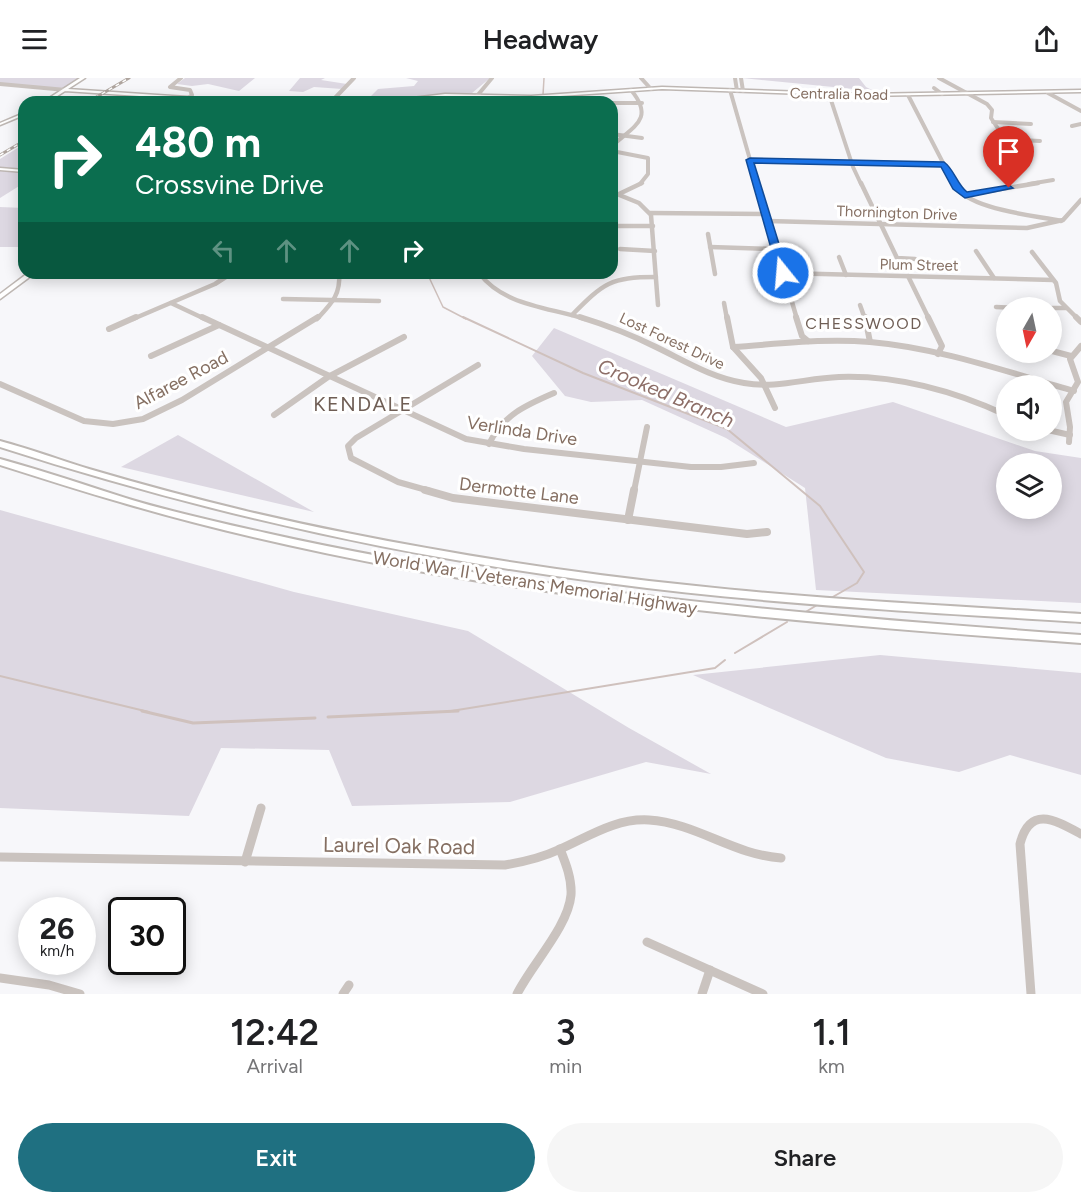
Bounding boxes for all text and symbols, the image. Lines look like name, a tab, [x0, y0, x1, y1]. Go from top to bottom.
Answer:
icon: menu	[18, 23, 51, 56]
text: Headway	[483, 23, 598, 56]
icon: share	[1030, 23, 1063, 56]
street label: Centralia Road	[790, 84, 888, 104]
text: 480 m	[135, 117, 261, 168]
icon: right	[36, 120, 114, 198]
pin	[983, 126, 1034, 188]
icon: arrive	[992, 135, 1025, 168]
text: Crossvine Drive	[135, 168, 324, 201]
street label: Thornington Drive	[836, 202, 958, 224]
icon: left	[207, 234, 240, 267]
icon: ahead	[270, 234, 303, 267]
icon: ahead	[333, 234, 366, 267]
icon: right	[396, 234, 429, 267]
position arrow	[751, 241, 815, 305]
street label: Plum Street	[879, 255, 959, 275]
north arrow	[996, 297, 1062, 363]
map controls	[996, 297, 1062, 519]
street label: Lost Forest Drive	[617, 309, 727, 373]
district label: CHESSWOOD	[805, 314, 923, 333]
street label: Alfaree Road	[130, 346, 232, 414]
water label: Crooked Branch	[594, 354, 738, 432]
button: sound	[996, 375, 1062, 441]
district label: KENDALE	[313, 392, 413, 416]
street label: Verlinda Drive	[465, 411, 579, 451]
button: layers	[996, 453, 1062, 519]
street label: Dermotte Lane	[458, 473, 580, 509]
street label: World War II Veterans Memorial Highway	[371, 546, 699, 620]
street label: Laurel Oak Road	[323, 832, 475, 859]
speed limit sign: 30	[108, 897, 186, 975]
text: 26	[40, 910, 74, 947]
text: km/h	[40, 942, 74, 960]
text: 12:42	[230, 1011, 319, 1054]
text: 3	[556, 1011, 576, 1054]
text: 1.1	[812, 1011, 851, 1054]
text: Arrival	[246, 1054, 303, 1078]
text: min	[549, 1054, 582, 1078]
text: km	[818, 1054, 845, 1078]
button: Exit	[18, 1123, 535, 1192]
button: Share	[547, 1123, 1063, 1192]

